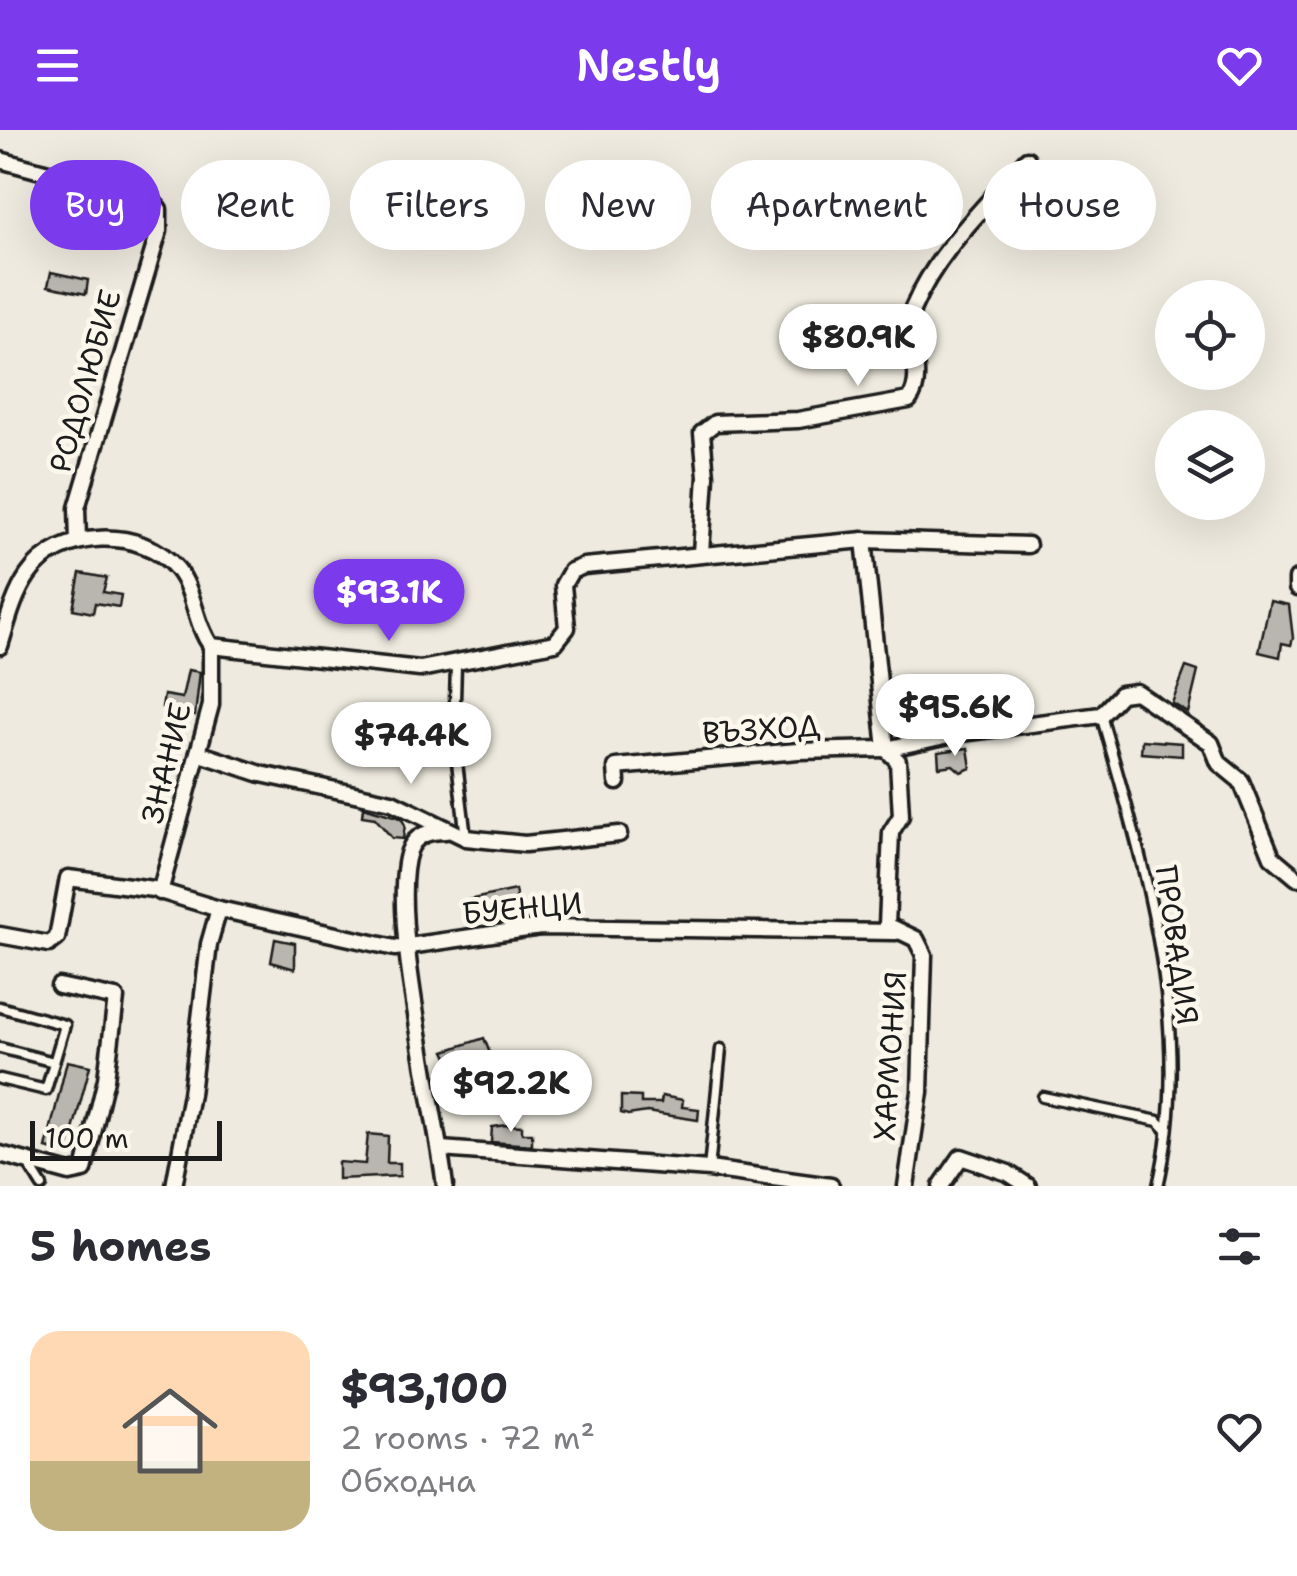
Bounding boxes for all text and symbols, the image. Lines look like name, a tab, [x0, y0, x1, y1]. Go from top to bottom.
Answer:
text: Nestly	[576, 35, 721, 95]
icon: menu	[30, 38, 85, 93]
icon: heart	[1212, 38, 1267, 93]
chip: Buy	[30, 160, 161, 250]
chip: Rent	[181, 160, 330, 250]
chip: Filters	[350, 160, 525, 250]
chip: New	[545, 160, 691, 250]
chip: Apartment	[711, 160, 963, 250]
chip: House	[983, 160, 1156, 250]
map controls	[1155, 280, 1265, 520]
button: locate	[1155, 280, 1265, 390]
street label: РОДОЛЮБИЕ	[39, 285, 131, 477]
pin: $80.9K	[777, 304, 939, 389]
text: $80.9K	[801, 315, 915, 358]
button: layers	[1155, 410, 1265, 520]
pin: $93.1K	[308, 559, 470, 644]
text: $93.1K	[336, 570, 442, 613]
pin: $95.6K	[874, 674, 1036, 759]
text: $95.6K	[898, 685, 1012, 728]
street label: ЗНАНИЕ	[131, 698, 201, 828]
pin: $74.4K	[330, 702, 492, 787]
street label: ВЪЗХОД	[701, 704, 822, 754]
text: $74.4K	[353, 713, 469, 756]
street label: ПРОВАДИЯ	[1146, 863, 1208, 1027]
street label: БУЕНЦИ	[460, 882, 584, 934]
street label: ХАРМОНИЯ	[864, 970, 916, 1142]
pin: $92.2K	[430, 1050, 592, 1135]
text: $92.2K	[452, 1061, 570, 1104]
scale bar	[30, 1116, 222, 1160]
text: 100 m	[45, 1119, 129, 1157]
text: 5 homes	[30, 1218, 211, 1274]
icon: filters	[1212, 1219, 1267, 1274]
text: $93,100	[340, 1360, 508, 1416]
icon: home	[110, 1371, 230, 1491]
icon: heart	[1212, 1404, 1267, 1459]
text: 2 rooms · 72 m²	[340, 1416, 595, 1459]
text: Обходна	[340, 1459, 476, 1502]

